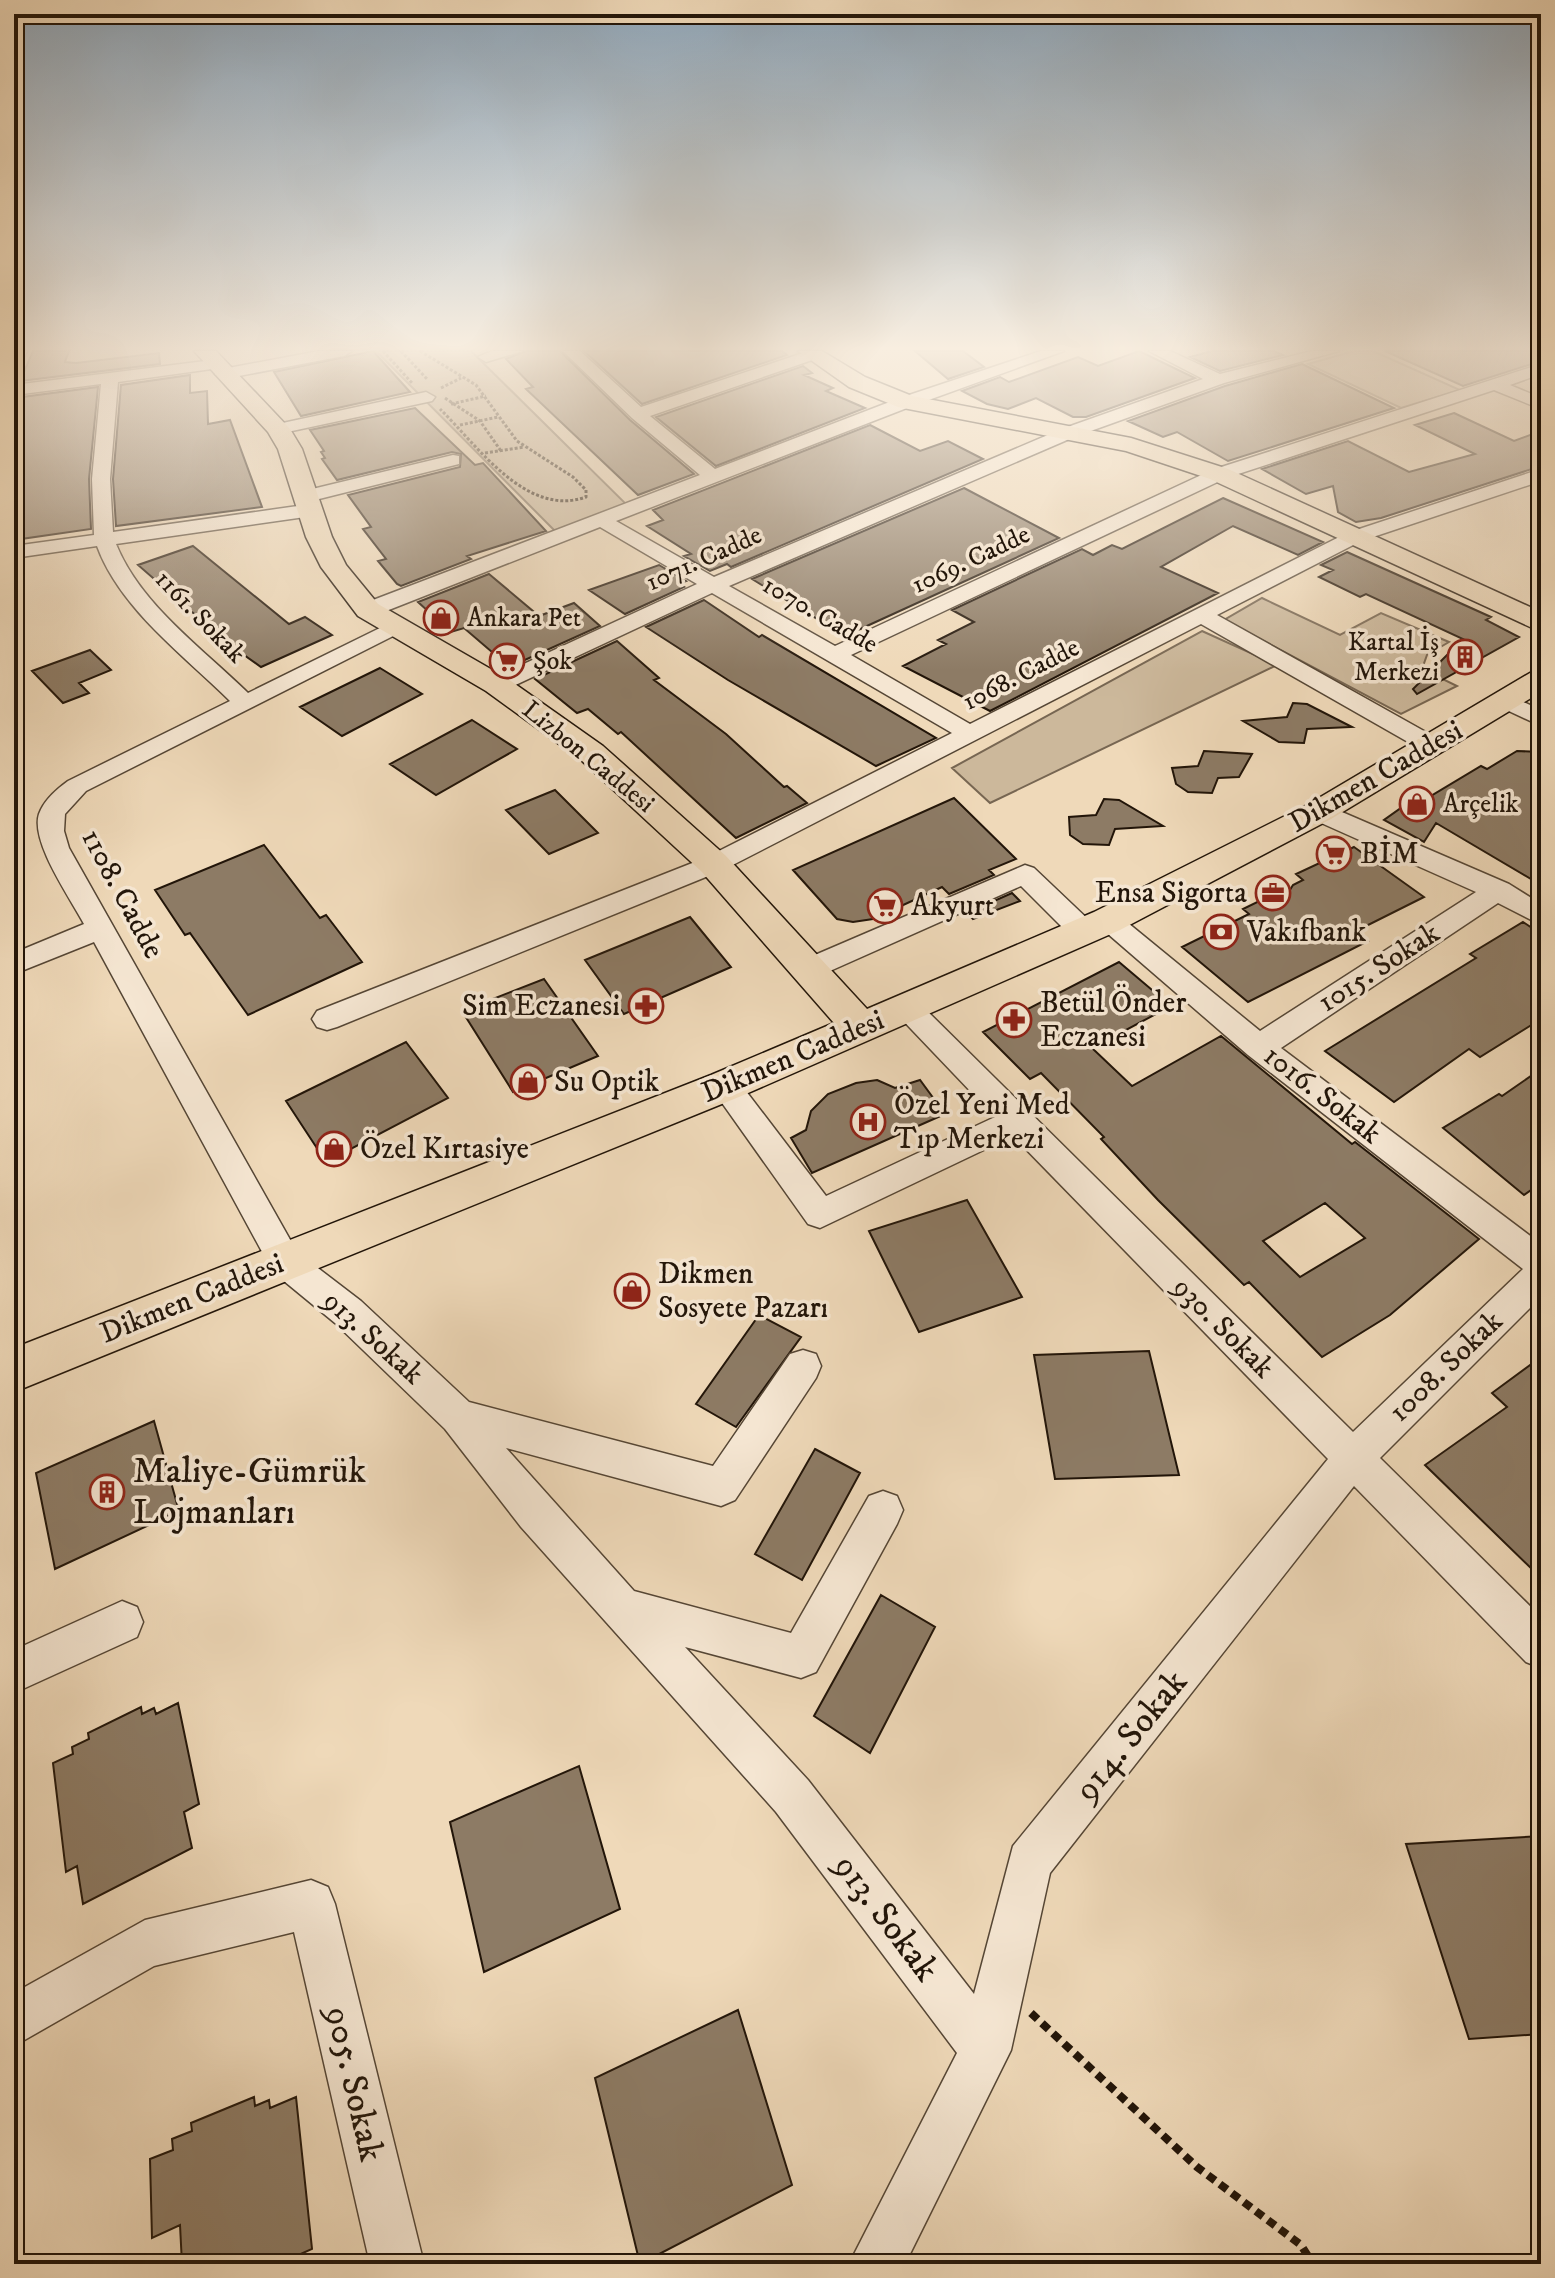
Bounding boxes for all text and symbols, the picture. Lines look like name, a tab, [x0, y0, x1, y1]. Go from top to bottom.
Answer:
street label: 1069. Cadde	[907, 518, 1035, 602]
street label: 1071. Cadde	[641, 519, 767, 599]
street label: 1161. Sokak	[148, 564, 252, 671]
street label: 1070. Cadde	[756, 569, 884, 661]
shop icon: Ankara Pet	[422, 599, 460, 637]
place label: Ankara Pet	[467, 602, 581, 635]
place label: Kartal İş Merkezi	[1348, 625, 1439, 689]
street label: 1068. Cadde	[957, 632, 1085, 718]
building icon: Kartal İş Merkezi	[1446, 638, 1484, 676]
supermarket icon: Şok	[488, 642, 526, 680]
place label: Şok	[533, 645, 572, 678]
street label: Lizbon Caddesi	[515, 693, 661, 821]
street label: Dikmen Caddesi	[1282, 712, 1470, 842]
shop icon: Arçelik	[1398, 785, 1436, 823]
place label: Arçelik	[1443, 788, 1519, 821]
street label: 1108. Cadde	[72, 823, 172, 965]
supermarket icon: BİM	[1315, 835, 1353, 873]
place label: BİM	[1360, 835, 1419, 873]
office icon: Ensa Sigorta	[1254, 874, 1292, 912]
place label: Ensa Sigorta	[1095, 875, 1247, 912]
supermarket icon: Akyurt	[866, 887, 904, 925]
place label: Akyurt	[911, 888, 994, 925]
bank icon: Vakıfbank	[1202, 913, 1240, 951]
place label: Vakıfbank	[1246, 914, 1366, 951]
street label: 1015. Sokak	[1311, 915, 1447, 1021]
place label: Betül Önder Eczanesi	[1040, 984, 1186, 1056]
pharmacy icon: Sim Eczanesi	[627, 987, 665, 1025]
place label: Sim Eczanesi	[462, 988, 620, 1025]
pharmacy icon: Betül Önder Eczanesi	[995, 1001, 1033, 1039]
street label: Dikmen Caddesi	[696, 1002, 890, 1112]
street label: 1016. Sokak	[1256, 1037, 1389, 1153]
shop icon: Su Optik	[509, 1063, 547, 1101]
place label: Su Optik	[554, 1064, 659, 1101]
place label: Özel Yeni Med Tıp Merkezi	[894, 1086, 1070, 1158]
hospital icon: Özel Yeni Med Tıp Merkezi	[849, 1103, 887, 1141]
shop icon: Özel Kırtasiye	[315, 1130, 353, 1168]
place label: Özel Kırtasiye	[360, 1130, 529, 1168]
street label: Dikmen Caddesi	[95, 1245, 289, 1353]
place label: Dikmen Sosyete Pazarı	[658, 1256, 828, 1327]
street label: 930. Sokak	[1163, 1268, 1282, 1387]
shop icon: Dikmen Sosyete Pazarı	[613, 1272, 651, 1310]
street label: 913. Sokak	[313, 1282, 431, 1393]
street label: 1008. Sokak	[1381, 1303, 1511, 1430]
place label: Maliye-Gümrük Lojmanları	[133, 1449, 366, 1535]
building icon: Maliye-Gümrük Lojmanları	[88, 1473, 126, 1511]
street label: 914. Sokak	[1063, 1661, 1198, 1812]
street label: 913. Sokak	[822, 1844, 949, 1991]
street label: 905. Sokak	[314, 2000, 394, 2166]

